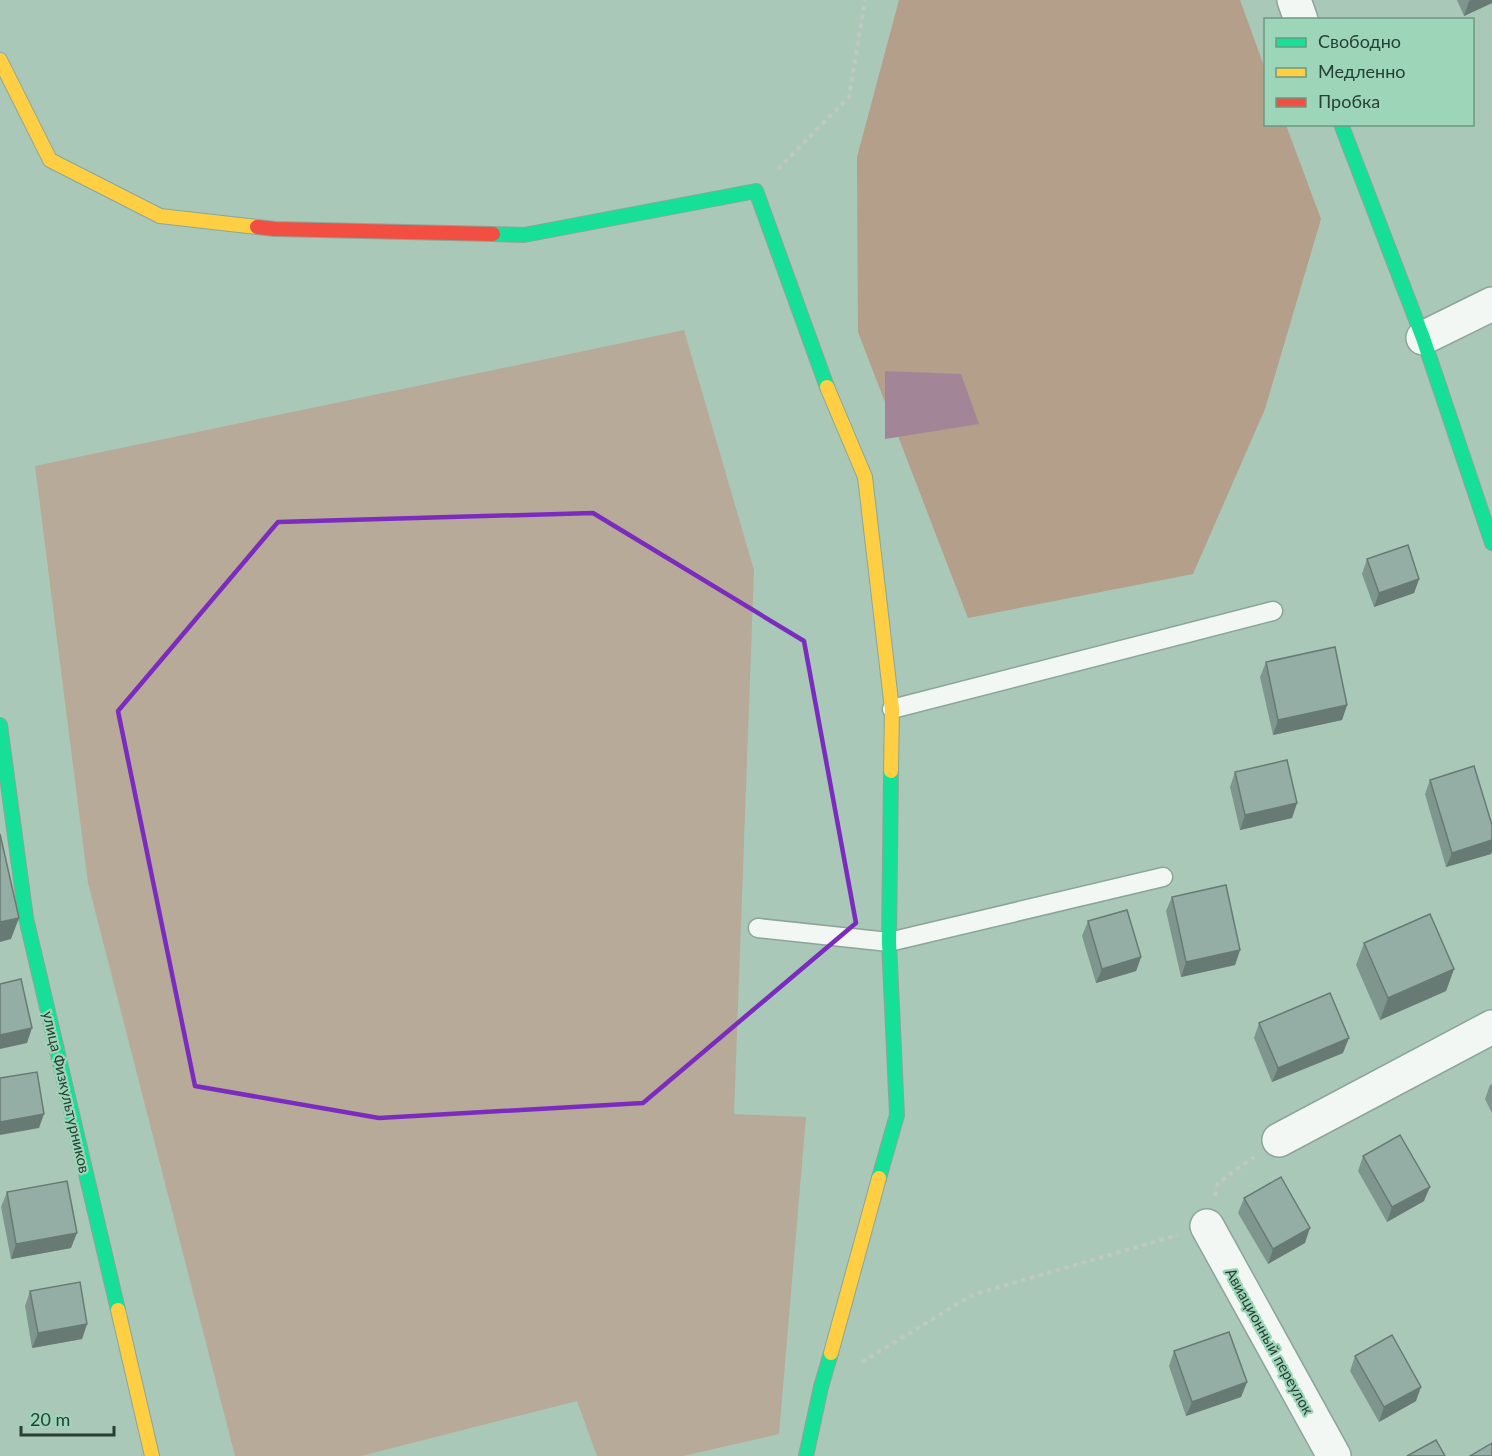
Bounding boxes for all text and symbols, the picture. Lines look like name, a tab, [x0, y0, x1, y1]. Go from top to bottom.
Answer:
legend	[1264, 18, 1474, 126]
text: Свободно	[1318, 30, 1401, 52]
text: Медленно	[1318, 60, 1406, 82]
text: Пробка	[1318, 90, 1380, 112]
street label: улица Физкультурников	[40, 1009, 94, 1175]
street label: Авиационный переулок	[1222, 1265, 1318, 1418]
scale bar	[21, 1399, 114, 1437]
text: 20 m	[30, 1408, 70, 1430]

